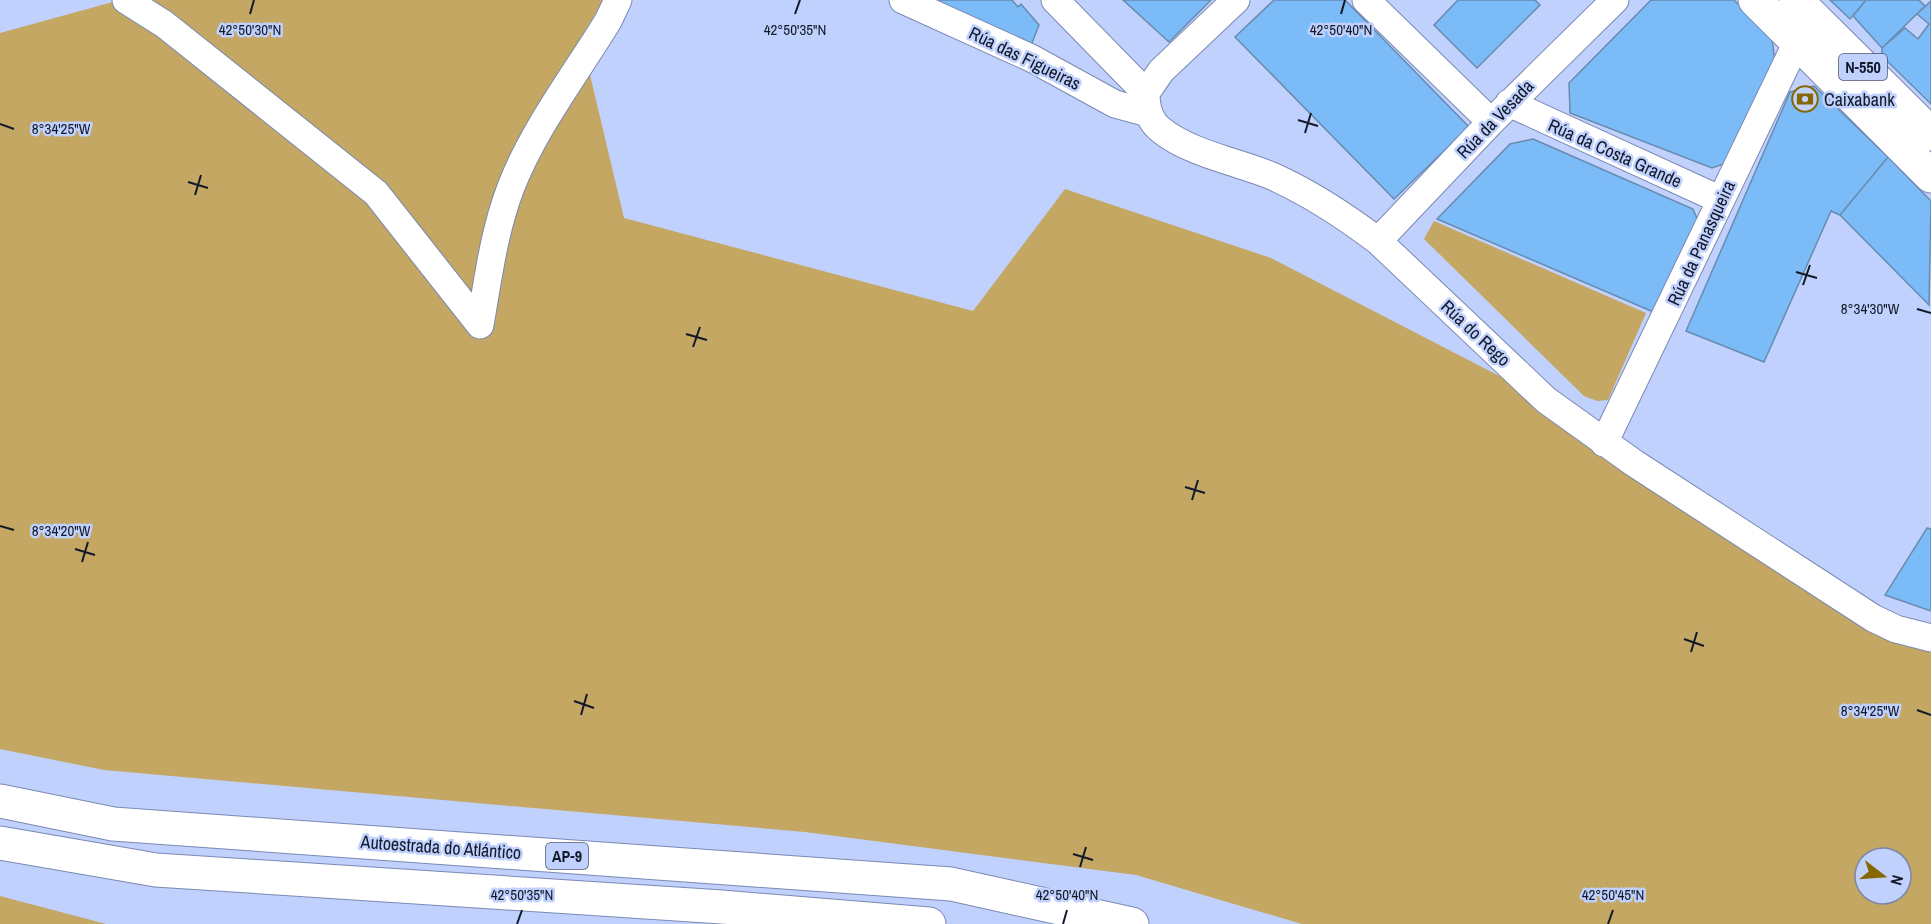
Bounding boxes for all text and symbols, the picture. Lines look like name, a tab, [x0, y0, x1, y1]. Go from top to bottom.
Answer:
text: 42°50'30"N	[219, 19, 281, 40]
text: 42°50'35"N	[764, 19, 826, 40]
text: 42°50'40"N	[1310, 19, 1372, 40]
street label: Rúa das Figueiras	[965, 20, 1085, 96]
road number: N-550	[1839, 54, 1887, 80]
street label: Rúa da Vesada	[1451, 74, 1539, 164]
bank icon: Caixabank	[1790, 84, 1820, 114]
place label: Caixabank	[1824, 87, 1895, 112]
street label: Rúa da Costa Grande	[1544, 112, 1686, 194]
text: 8°34'25"W	[32, 118, 91, 139]
street label: Rúa da Panasqueira	[1661, 176, 1741, 310]
street label: Rúa do Rego	[1436, 294, 1516, 372]
text: 8°34'30"W	[1841, 298, 1900, 319]
text: 8°34'20"W	[32, 520, 91, 541]
text: 8°34'25"W	[1841, 700, 1900, 721]
street label: Autoestrada do Atlántico	[359, 829, 522, 865]
road number: AP-9	[546, 843, 588, 869]
north arrow	[1853, 846, 1913, 906]
text: N	[1885, 873, 1909, 888]
text: 42°50'35"N	[491, 884, 553, 905]
text: 42°50'40"N	[1036, 884, 1098, 905]
text: 42°50'45"N	[1582, 884, 1644, 905]

